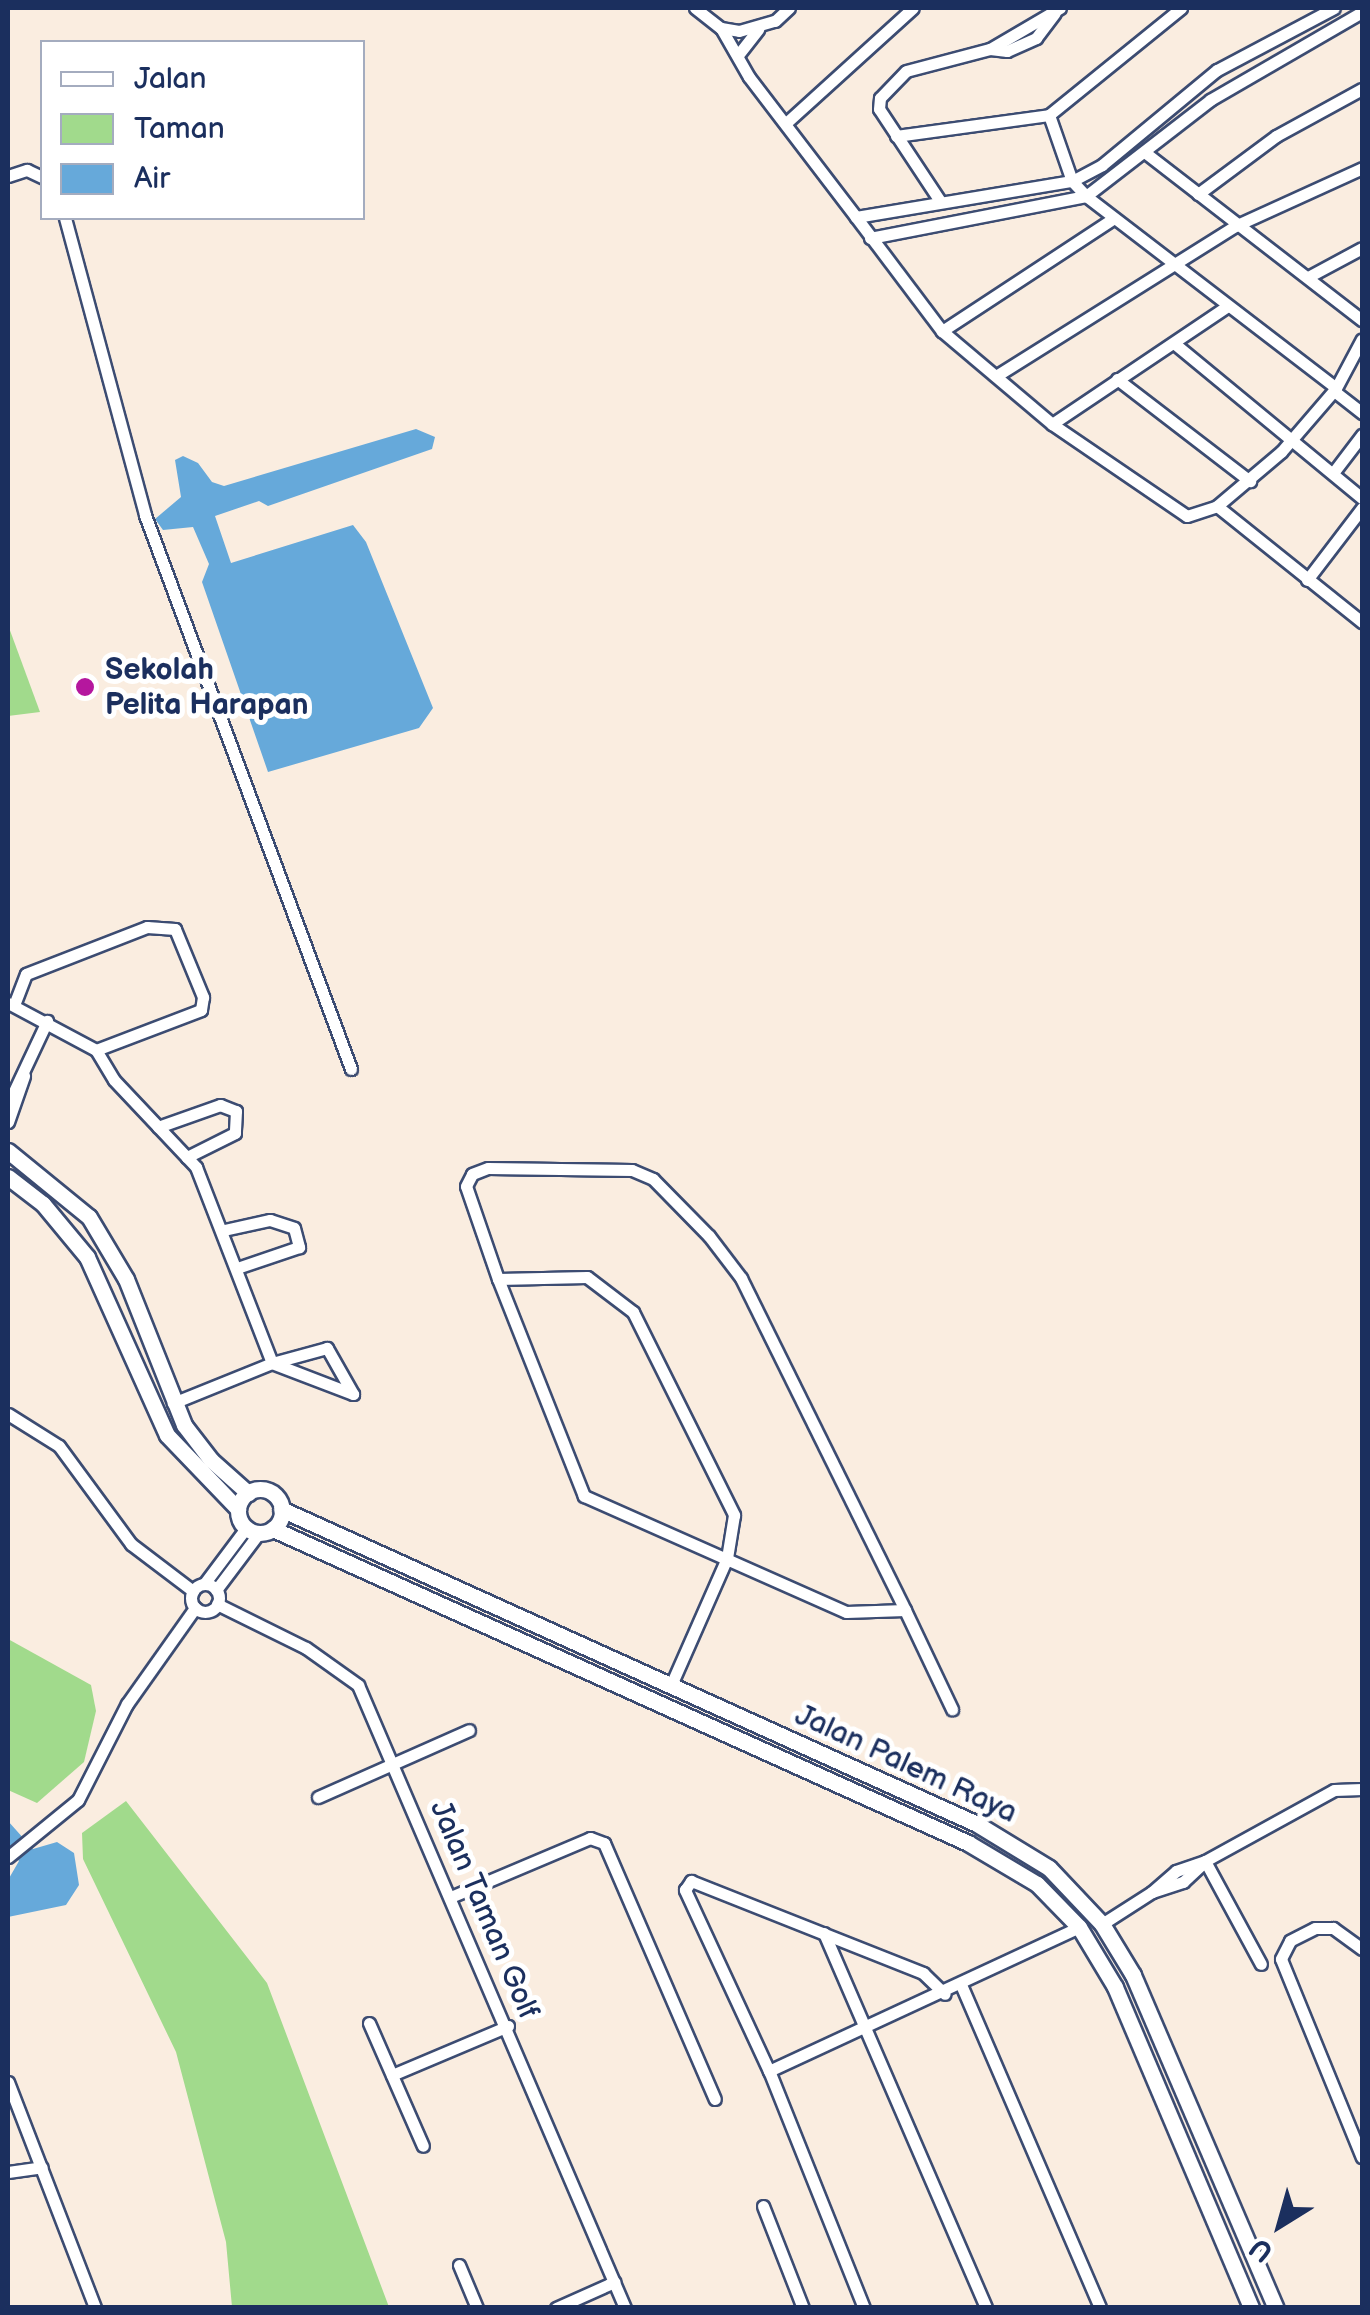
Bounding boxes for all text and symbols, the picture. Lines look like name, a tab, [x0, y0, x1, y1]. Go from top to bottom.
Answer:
legend	[40, 40, 365, 220]
text: Jalan	[134, 61, 206, 97]
text: Taman	[134, 111, 225, 147]
text: Air	[134, 161, 170, 197]
place label: Sekolah Pelita Harapan	[105, 652, 309, 722]
marker: Sekolah Pelita Harapan	[74, 676, 96, 698]
street label: Jalan Palem Raya	[789, 1697, 1023, 1831]
street label: Jalan Taman Golf	[422, 1795, 546, 2025]
north arrow	[1230, 2175, 1330, 2275]
text: U	[1244, 2230, 1280, 2269]

